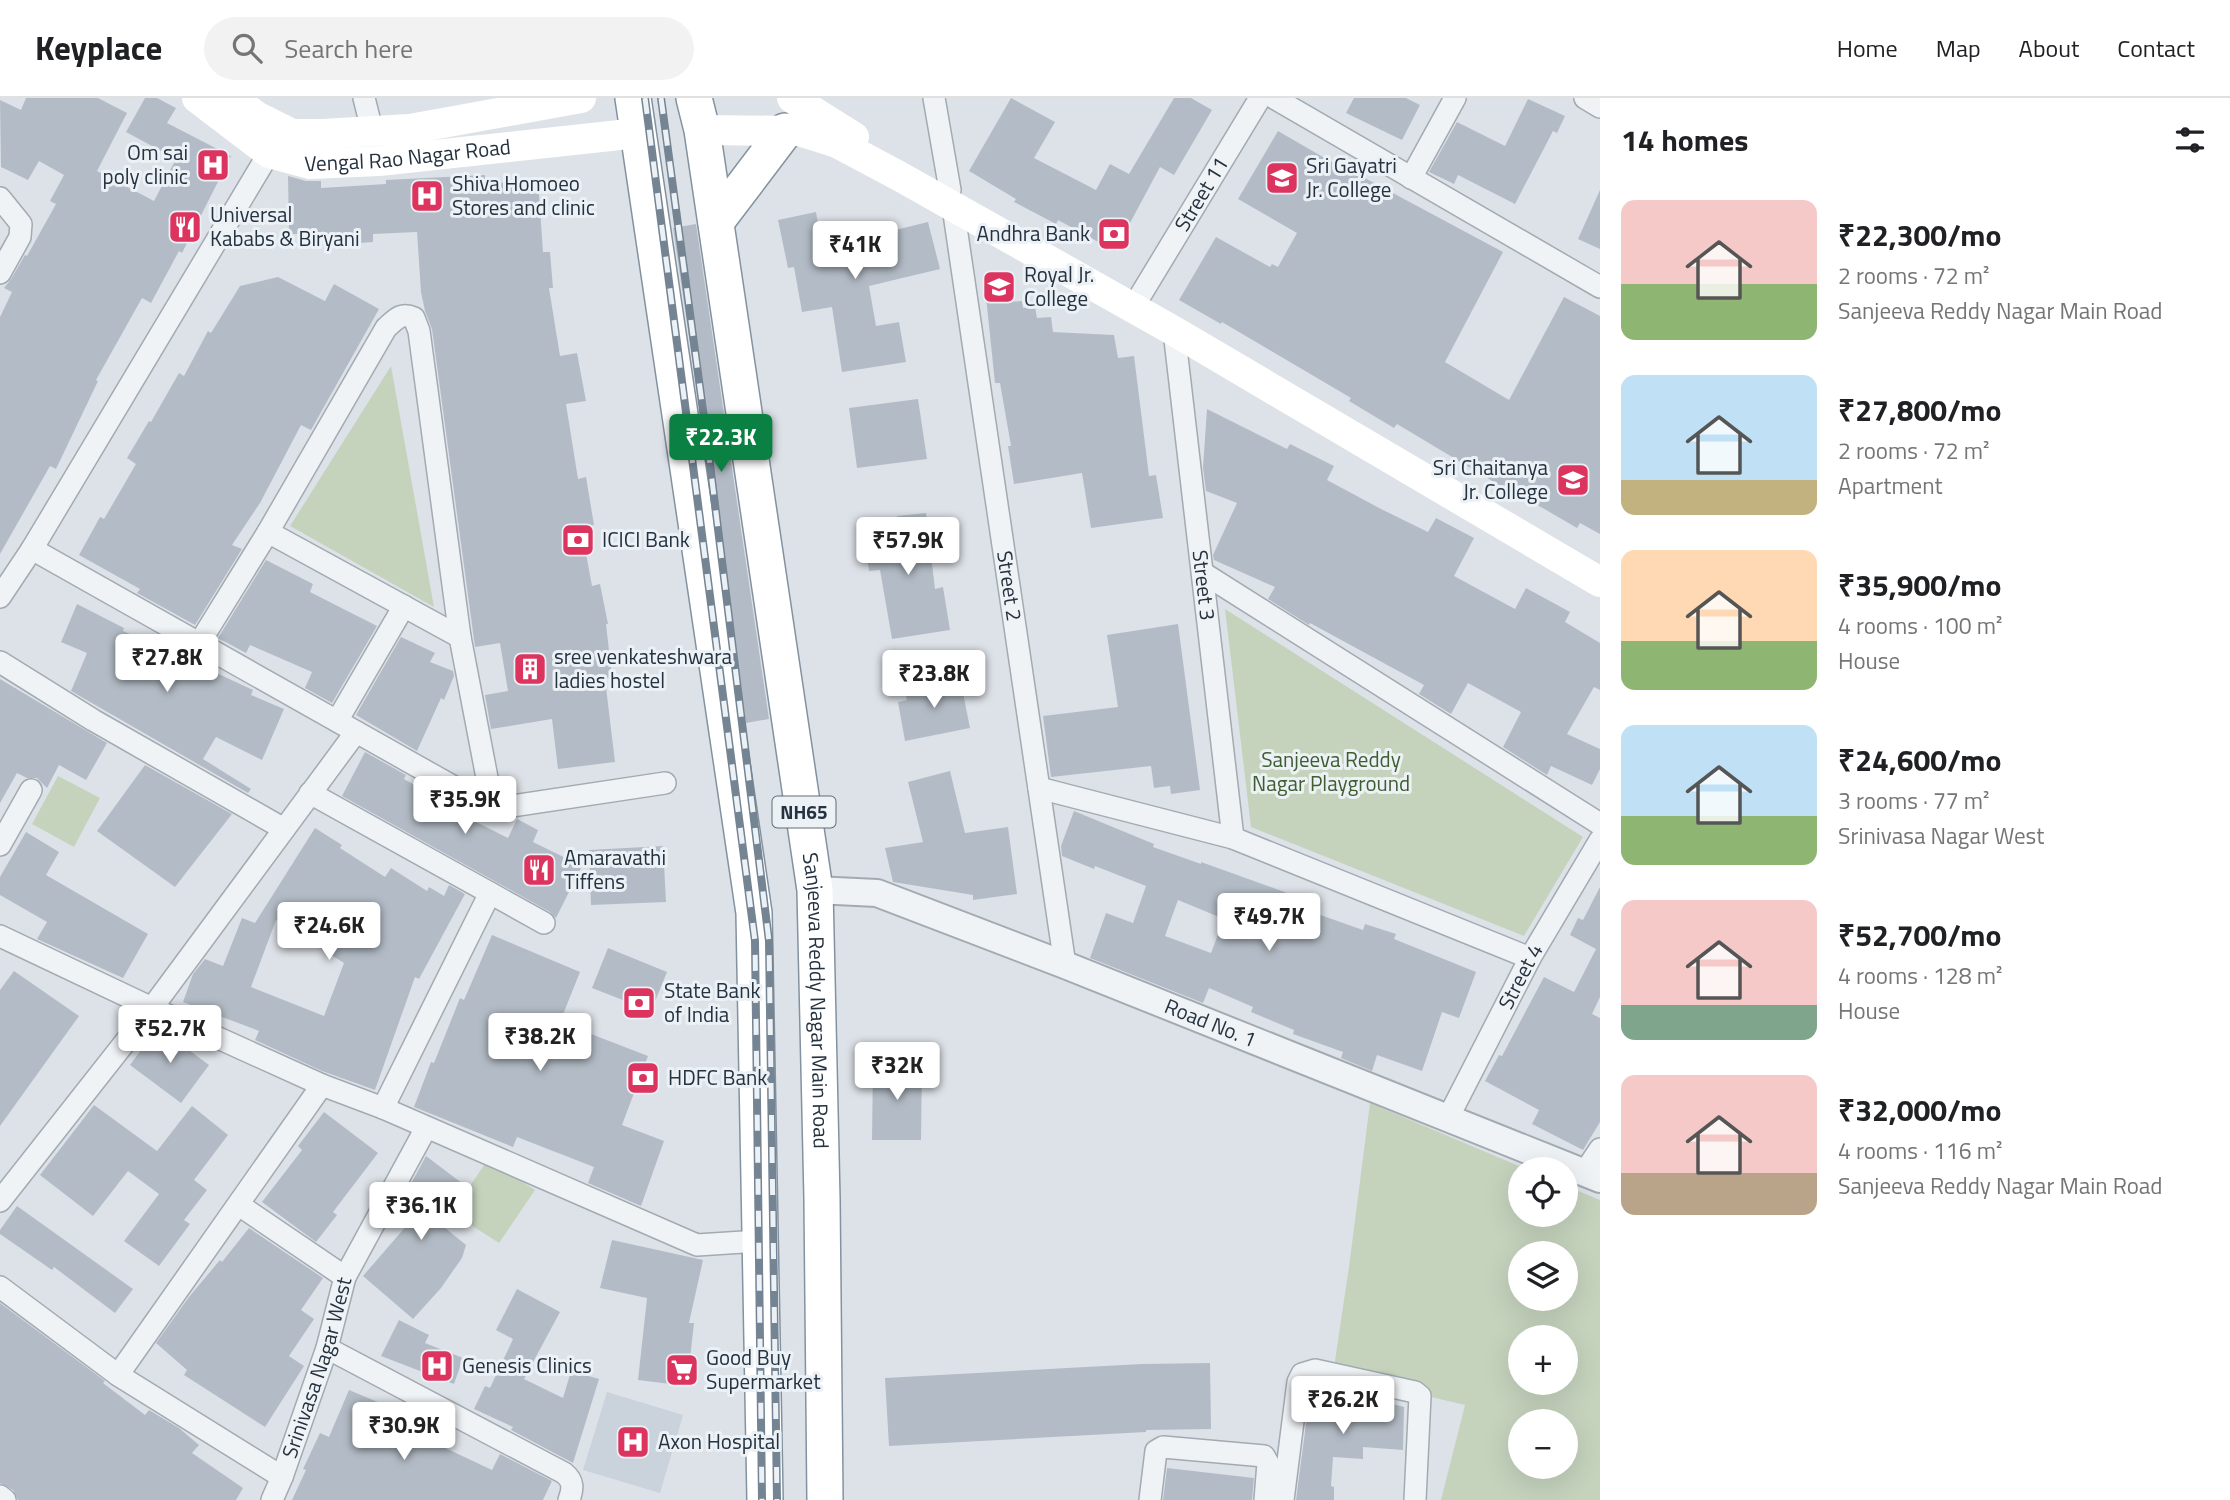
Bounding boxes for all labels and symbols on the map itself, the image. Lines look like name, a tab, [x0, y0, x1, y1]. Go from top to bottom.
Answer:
street label: Vengal Rao Nagar Road	[304, 130, 512, 179]
place label: Om sai poly clinic	[103, 136, 188, 192]
hospital icon: Om sai poly clinic	[194, 146, 232, 184]
place label: Sri Gayatri Jr. College	[1306, 149, 1397, 205]
street label: Street 11	[1166, 150, 1236, 237]
school or university icon: Sri Gayatri Jr. College	[1263, 159, 1301, 197]
place label: Shiva Homoeo Stores and clinic	[452, 167, 595, 223]
hospital icon: Shiva Homoeo Stores and clinic	[408, 177, 446, 215]
place label: Universal Kababs & Biryani	[210, 198, 360, 254]
restaurant icon: Universal Kababs & Biryani	[166, 208, 204, 246]
bank icon: Andhra Bank	[1095, 215, 1133, 253]
place label: Andhra Bank	[977, 217, 1090, 249]
pin: ₹41K	[814, 222, 896, 281]
place label: Royal Jr. College	[1024, 258, 1094, 314]
school or university icon: Royal Jr. College	[980, 268, 1018, 306]
pin: ₹22.3K	[664, 414, 778, 474]
place label: Sri Chaitanya Jr. College	[1433, 451, 1548, 507]
school or university icon: Sri Chaitanya Jr. College	[1554, 461, 1592, 499]
pin: ₹57.9K	[851, 518, 965, 577]
bank icon: ICICI Bank	[559, 521, 597, 559]
place label: ICICI Bank	[602, 523, 690, 555]
street label: Street 2	[989, 548, 1031, 623]
street label: Street 3	[1185, 548, 1225, 622]
pin: ₹27.8K	[110, 634, 224, 694]
place label: sree venkateshwara ladies hostel	[554, 640, 733, 696]
building icon: sree venkateshwara ladies hostel	[511, 650, 549, 688]
pin: ₹23.8K	[877, 650, 991, 710]
park label: Sanjeeva Reddy Nagar Playground	[1252, 743, 1410, 799]
pin: ₹35.9K	[408, 776, 522, 836]
road number: NH65	[772, 796, 836, 828]
place label: Amaravathi Tiffens	[564, 841, 666, 897]
street label: Sanjeeva Reddy Nagar Main Road	[795, 850, 838, 1149]
restaurant icon: Amaravathi Tiffens	[520, 851, 558, 889]
pin: ₹49.7K	[1212, 894, 1326, 953]
pin: ₹24.6K	[272, 902, 386, 962]
street label: Street 4	[1489, 937, 1550, 1015]
place label: State Bank of India	[664, 974, 760, 1030]
bank icon: State Bank of India	[620, 984, 658, 1022]
street label: Road No. 1	[1160, 990, 1261, 1055]
pin: ₹52.7K	[113, 1006, 227, 1065]
pin: ₹38.2K	[483, 1014, 597, 1073]
pin: ₹32K	[856, 1042, 938, 1102]
bank icon: HDFC Bank	[624, 1059, 662, 1097]
place label: HDFC Bank	[668, 1061, 767, 1093]
pin: ₹36.1K	[364, 1182, 478, 1242]
street label: Srinivasa Nagar West	[273, 1273, 360, 1462]
place label: Good Buy Supermarket	[706, 1341, 821, 1397]
hospital icon: Genesis Clinics	[418, 1347, 456, 1385]
place label: Genesis Clinics	[462, 1349, 592, 1381]
supermarket icon: Good Buy Supermarket	[663, 1351, 701, 1389]
pin: ₹26.2K	[1286, 1376, 1400, 1436]
pin: ₹30.9K	[347, 1402, 461, 1462]
hospital icon: Axon Hospital	[614, 1423, 652, 1461]
place label: Axon Hospital	[658, 1425, 780, 1457]

